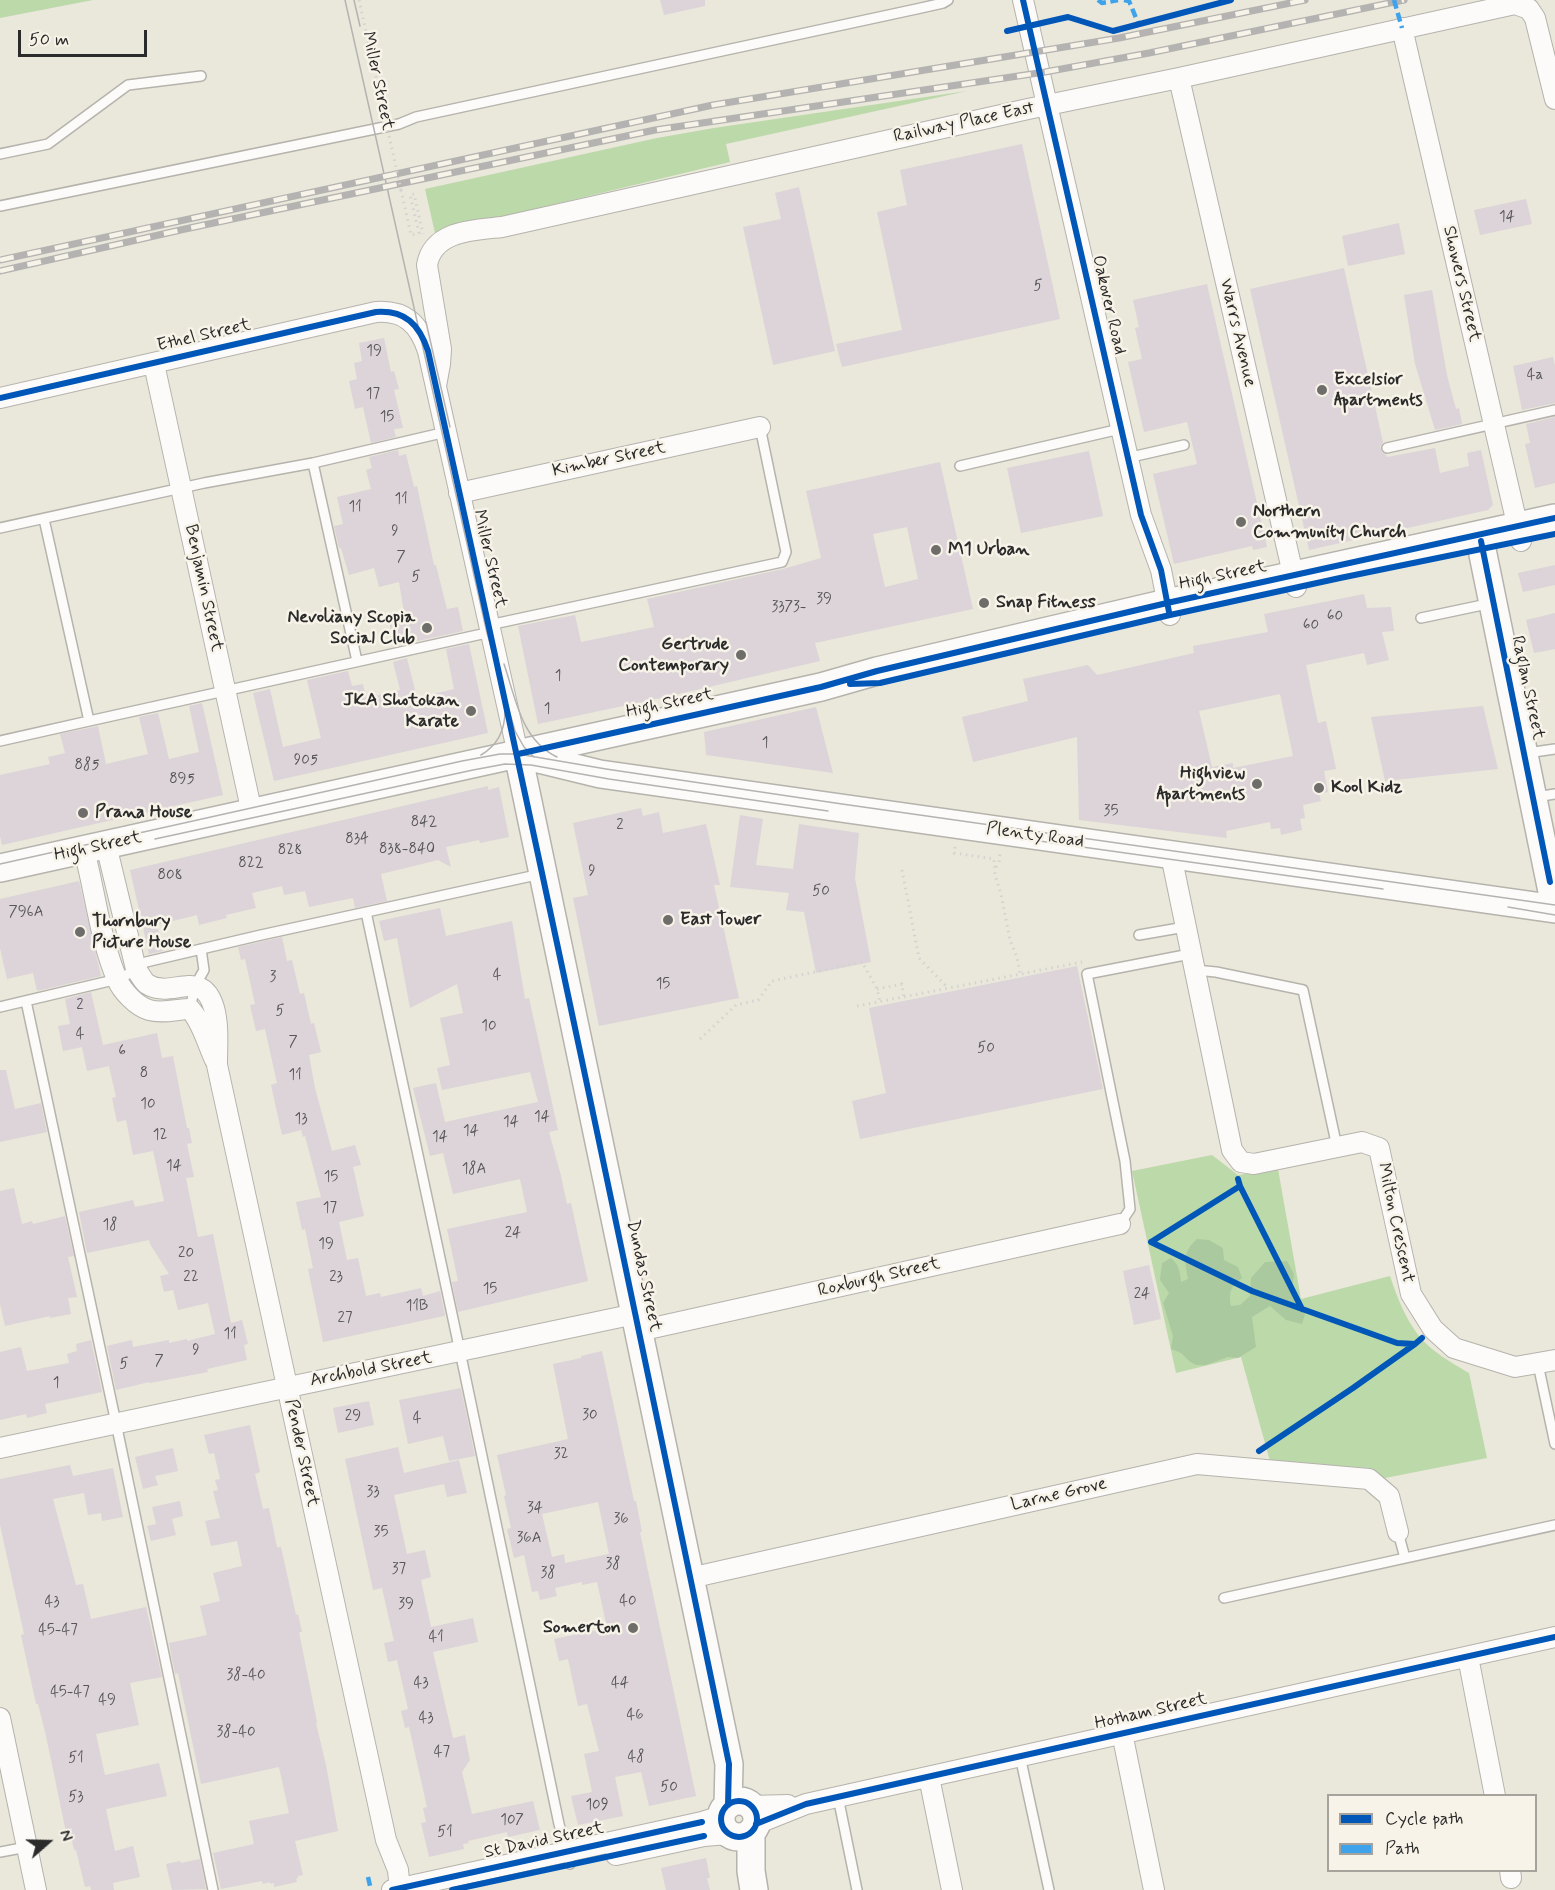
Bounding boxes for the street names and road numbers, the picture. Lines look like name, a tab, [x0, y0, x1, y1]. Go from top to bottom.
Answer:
street label: Miller Street	[356, 30, 398, 132]
street label: Railway Place East	[892, 98, 1036, 148]
street label: Showers Street	[1437, 224, 1485, 344]
street label: Oakover Road	[1086, 253, 1130, 357]
street label: Warrs Avenue	[1214, 277, 1260, 389]
street label: Ethel Street	[155, 315, 253, 357]
street label: Kimber Street	[550, 437, 668, 483]
street label: Miller Street	[467, 508, 511, 610]
street label: Benjamin Street	[179, 523, 227, 653]
street label: High Street	[1177, 556, 1269, 596]
street label: Raglan Street	[1505, 634, 1549, 742]
street label: High Street	[624, 684, 716, 724]
street label: Plenty Road	[985, 818, 1085, 854]
street label: High Street	[52, 827, 144, 867]
street label: Milton Crescent	[1372, 1161, 1418, 1285]
street label: Dundas Street	[621, 1218, 665, 1334]
street label: Roxburgh Street	[816, 1253, 942, 1303]
street label: Archbold Street	[308, 1348, 434, 1392]
street label: Pender Street	[279, 1397, 323, 1509]
street label: Larne Grove	[1009, 1474, 1109, 1516]
street label: Hotham Street	[1093, 1689, 1209, 1735]
street label: St David Street	[482, 1818, 606, 1864]

